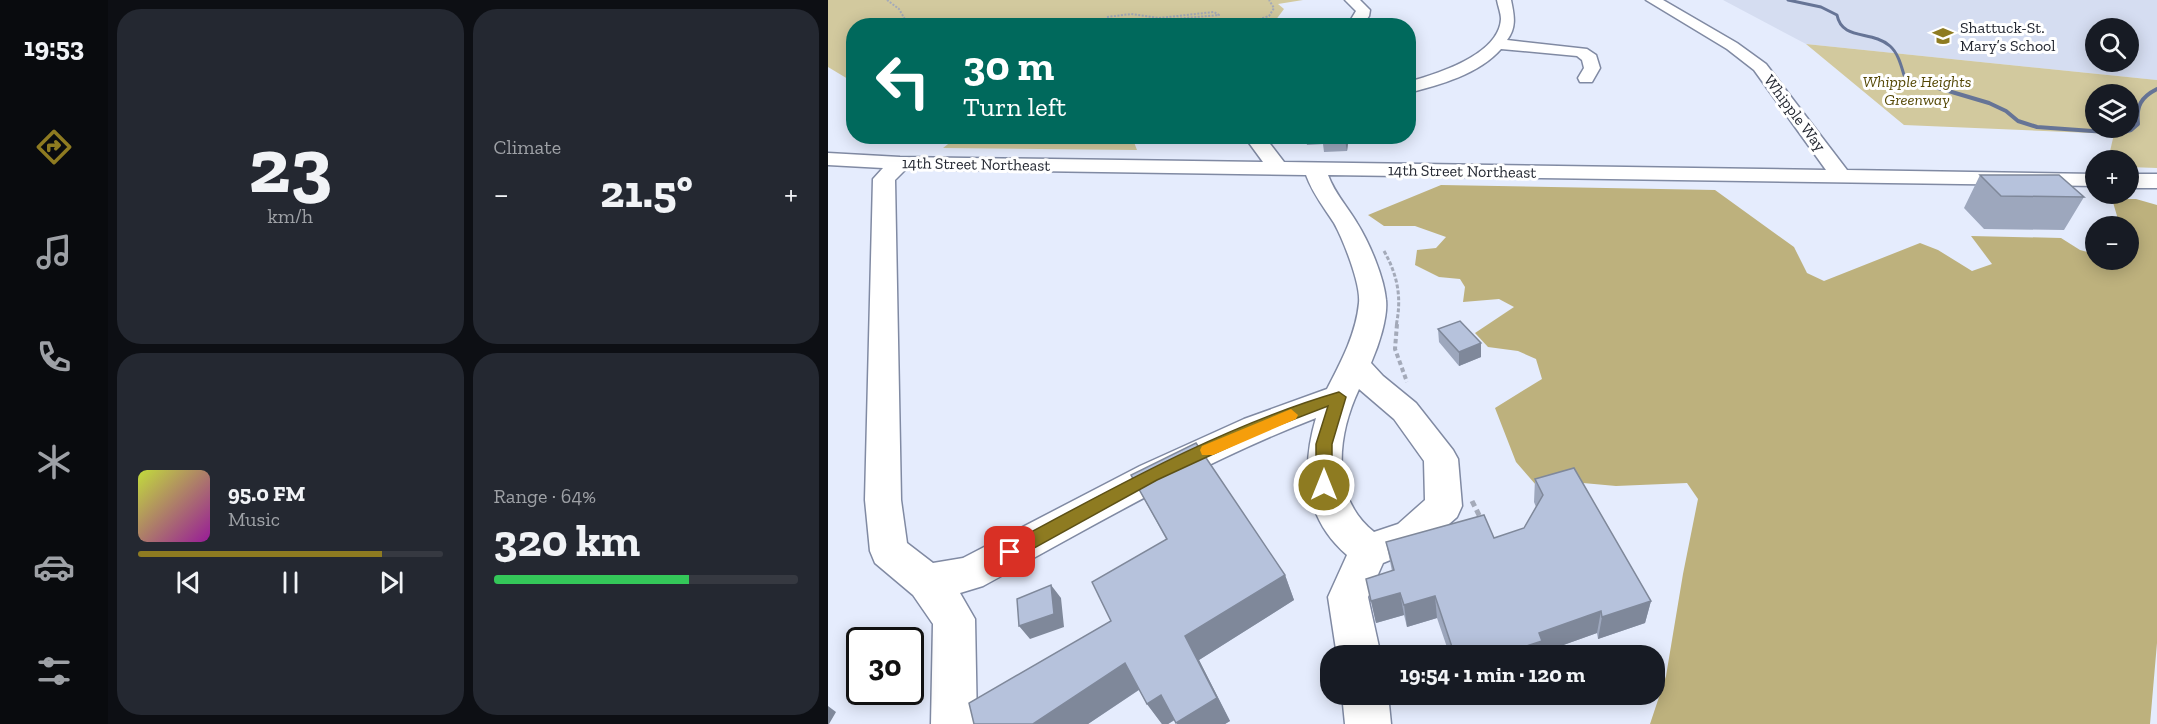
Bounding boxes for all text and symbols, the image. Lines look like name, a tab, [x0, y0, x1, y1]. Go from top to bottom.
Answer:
place label: Shattuck-St. Mary’s School	[1960, 18, 2056, 55]
map controls	[2085, 18, 2139, 270]
button: search	[2085, 18, 2139, 72]
school or university icon: Shattuck-St. Mary’s School	[1931, 24, 1955, 48]
text: 19:53	[24, 31, 84, 63]
text: 30 m	[963, 40, 1054, 91]
icon: left	[864, 42, 942, 120]
street label: Whipple Way	[1760, 71, 1830, 156]
park label: Whipple Heights Greenway	[1863, 72, 1971, 109]
button: layers	[2085, 84, 2139, 138]
text: Turn left	[963, 91, 1066, 123]
text: 23	[249, 118, 332, 212]
icon: directions	[33, 126, 75, 168]
text: Climate	[494, 135, 561, 159]
button: +	[2085, 150, 2139, 204]
street label: 14th Street Northeast	[902, 153, 1050, 175]
street label: 14th Street Northeast	[1388, 160, 1536, 182]
text: 21.5°	[600, 165, 693, 219]
text: −	[494, 174, 509, 213]
text: +	[784, 174, 798, 213]
text: km/h	[267, 204, 313, 228]
button: −	[2085, 216, 2139, 270]
icon: music	[33, 231, 75, 273]
icon: phone	[33, 336, 75, 378]
icon: climate	[33, 441, 75, 483]
position arrow	[1292, 453, 1356, 517]
text: 95.0 FM	[228, 480, 305, 507]
text: Range · 64%	[494, 484, 596, 508]
text: Music	[228, 507, 280, 531]
text: 320 km	[494, 514, 640, 568]
pin	[984, 526, 1035, 577]
icon: arrive	[993, 535, 1026, 568]
icon: car	[33, 546, 75, 588]
icon: previous	[172, 566, 205, 599]
icon: pause	[274, 566, 307, 599]
icon: next	[375, 566, 408, 599]
speed limit sign: 30	[846, 627, 924, 705]
icon: filters	[33, 650, 75, 692]
text: 19:54 · 1 min · 120 m	[1400, 661, 1585, 688]

